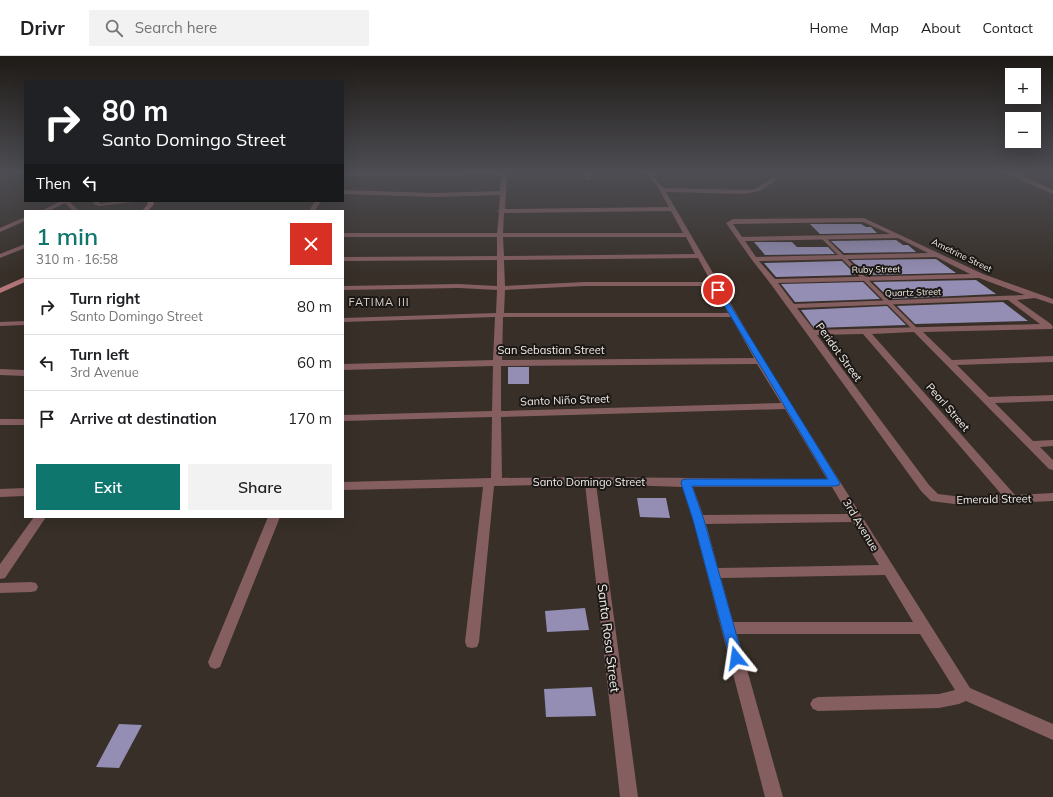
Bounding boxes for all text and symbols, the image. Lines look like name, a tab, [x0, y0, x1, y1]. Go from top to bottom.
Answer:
search box	[89, 10, 369, 46]
text: Drivr	[20, 16, 65, 40]
icon: search	[103, 17, 125, 39]
text: Search here	[135, 18, 217, 37]
text: Home	[809, 19, 848, 37]
text: Map	[870, 19, 899, 37]
text: About	[921, 19, 961, 37]
text: Contact	[983, 19, 1033, 37]
map controls	[1005, 68, 1041, 148]
button: +	[1005, 68, 1041, 104]
text: 80 m	[102, 93, 168, 128]
icon: right	[36, 96, 88, 148]
button: −	[1005, 112, 1041, 148]
text: Santo Domingo Street	[102, 128, 286, 151]
icon: left	[79, 172, 101, 194]
text: Then	[36, 174, 71, 193]
text: 1 min	[36, 221, 98, 251]
button: close	[290, 223, 332, 265]
street label: Ametrine Street	[930, 236, 994, 274]
text: 310 m · 16:58	[36, 251, 118, 267]
street label: Ruby Street	[852, 263, 901, 276]
pin	[701, 273, 735, 307]
icon: arrive	[707, 279, 729, 301]
street label: Quartz Street	[885, 286, 941, 298]
text: Turn right	[70, 289, 140, 308]
district label: FATIMA III	[348, 295, 410, 309]
icon: right	[36, 296, 58, 318]
text: 80 m	[297, 297, 332, 316]
text: Santo Domingo Street	[70, 308, 203, 324]
street label: Peridot Street	[813, 320, 865, 384]
street label: San Sebastian Street	[497, 343, 605, 357]
text: Turn left	[70, 345, 129, 364]
icon: left	[36, 352, 58, 374]
text: 60 m	[297, 353, 332, 372]
text: 3rd Avenue	[70, 364, 139, 380]
street label: Pearl Street	[923, 380, 973, 434]
street label: Santo Niño Street	[520, 391, 610, 409]
icon: arrive	[36, 408, 58, 430]
text: Arrive at destination	[70, 409, 217, 428]
text: 170 m	[288, 409, 332, 428]
button: Exit	[36, 464, 180, 510]
button: Share	[188, 464, 332, 510]
street label: Santo Domingo Street	[533, 475, 645, 489]
street label: Emerald Street	[956, 491, 1032, 507]
street label: 3rd Avenue	[840, 496, 882, 554]
street label: Santa Rosa Street	[594, 583, 624, 694]
position arrow	[715, 637, 757, 679]

